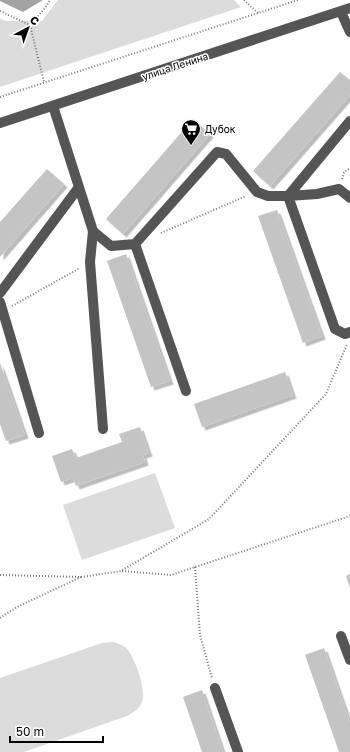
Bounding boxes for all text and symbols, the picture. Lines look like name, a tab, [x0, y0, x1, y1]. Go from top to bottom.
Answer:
north arrow	[8, 8, 48, 48]
text: С	[28, 13, 42, 28]
street label: улица Ленина	[140, 50, 210, 82]
supermarket icon: Дубок	[180, 118, 202, 146]
place label: Дубок	[205, 123, 236, 135]
scale bar	[10, 718, 103, 744]
text: 50 m	[16, 724, 44, 739]

